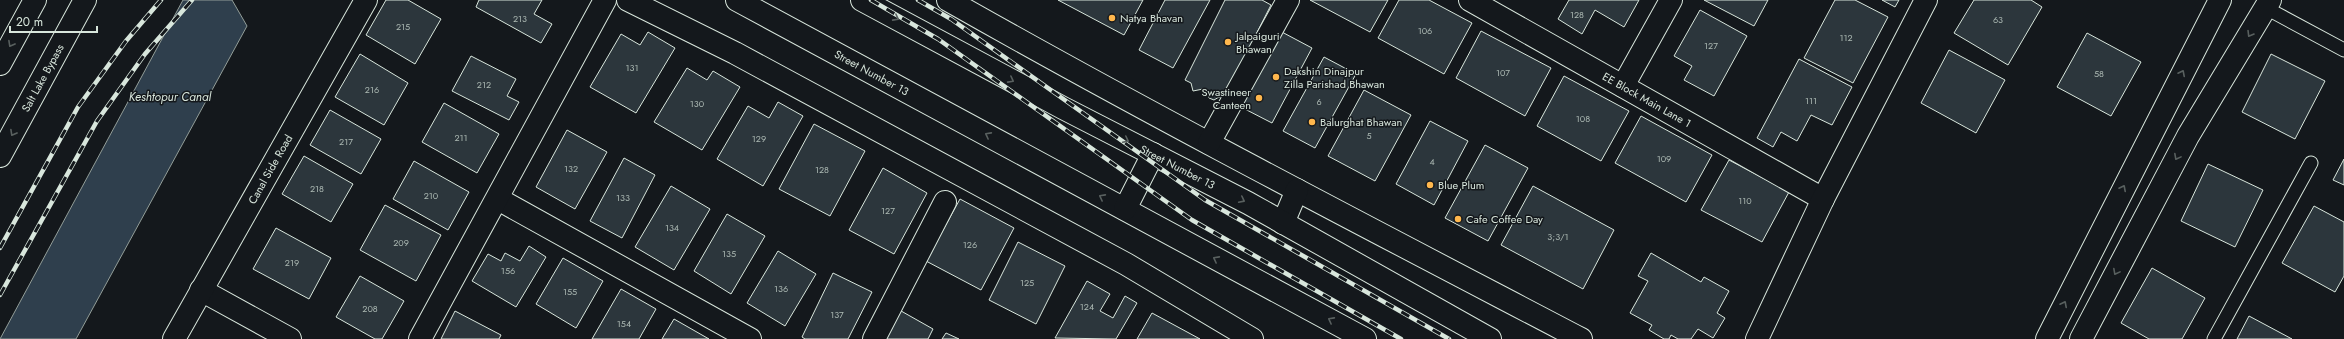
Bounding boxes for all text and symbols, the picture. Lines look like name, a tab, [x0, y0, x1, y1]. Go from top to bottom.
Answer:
scale bar	[10, 8, 97, 34]
house number: 128	[1570, 8, 1584, 21]
place label: Natya Bhavan	[1120, 10, 1183, 26]
house number: 213	[513, 12, 527, 25]
text: 20 m	[16, 13, 43, 31]
marker: Natya Bhavan	[1107, 13, 1117, 23]
house number: 63	[1993, 13, 2003, 26]
one-way arrow	[892, 14, 899, 21]
house number: 215	[396, 20, 410, 33]
house number: 106	[1418, 24, 1432, 37]
place label: Jalpaiguri Bhawan	[1234, 28, 1280, 57]
one-way arrow	[2248, 30, 2255, 37]
house number: 112	[1839, 31, 1853, 44]
marker: Jalpaiguri Bhawan	[1223, 37, 1233, 47]
house number: 127	[1704, 39, 1718, 52]
one-way arrow	[8, 40, 15, 47]
street label: Salt Lake Bypass	[18, 41, 68, 115]
street label: Street Number 13	[832, 46, 912, 99]
house number: 131	[625, 61, 639, 74]
place label: Dakshin Dinajpur Zilla Parishad Bhawan	[1284, 63, 1385, 92]
house number: 107	[1496, 66, 1510, 79]
house number: 58	[2094, 67, 2104, 80]
street label: EE Block Main Lane 1	[1599, 68, 1694, 131]
one-way arrow	[2178, 69, 2185, 77]
marker: Dakshin Dinajpur Zilla Parishad Bhawan	[1271, 72, 1281, 82]
one-way arrow	[1007, 75, 1014, 83]
house number: 212	[477, 78, 491, 91]
house number: 216	[365, 83, 379, 96]
place label: Swastineer Canteen	[1201, 84, 1251, 113]
water label: Keshtopur Canal	[129, 88, 213, 106]
marker: Swastineer Canteen	[1254, 93, 1264, 103]
house number: 111	[1805, 94, 1817, 107]
house number: 6	[1316, 95, 1322, 108]
house number: 130	[690, 97, 705, 110]
house number: 108	[1576, 112, 1590, 125]
place label: Balurghat Bhawan	[1320, 114, 1402, 130]
marker: Balurghat Bhawan	[1307, 117, 1317, 127]
one-way arrow	[10, 128, 17, 136]
house number: 5	[1366, 129, 1372, 142]
house number: 211	[454, 131, 468, 144]
street label: Canal Side Road	[244, 132, 296, 207]
house number: 129	[752, 132, 766, 145]
one-way arrow	[984, 133, 992, 140]
house number: 217	[339, 135, 353, 148]
one-way arrow	[1122, 135, 1129, 143]
street label: Street Number 13	[1137, 141, 1218, 193]
house number: 109	[1657, 152, 1671, 165]
one-way arrow	[2174, 153, 2182, 161]
house number: 4	[1429, 155, 1435, 168]
house number: 132	[564, 162, 578, 175]
house number: 128	[815, 163, 829, 176]
place label: Blue Plum	[1438, 177, 1484, 193]
marker: Blue Plum	[1425, 180, 1435, 190]
house number: 218	[310, 182, 324, 195]
one-way arrow	[2119, 185, 2126, 193]
house number: 210	[424, 189, 439, 202]
house number: 133	[616, 191, 630, 204]
one-way arrow	[1099, 194, 1106, 202]
house number: 110	[1738, 194, 1752, 207]
one-way arrow	[1237, 195, 1245, 203]
house number: 127	[881, 204, 895, 217]
place label: Cafe Coffee Day	[1466, 211, 1543, 227]
marker: Cafe Coffee Day	[1453, 214, 1463, 224]
house number: 134	[665, 221, 679, 234]
house number: 3;3/1	[1547, 230, 1569, 243]
house number: 209	[393, 236, 409, 249]
house number: 126	[963, 238, 977, 251]
house number: 135	[722, 247, 736, 260]
house number: 219	[285, 256, 299, 269]
one-way arrow	[1213, 256, 1221, 263]
house number: 156	[501, 264, 515, 277]
one-way arrow	[2113, 268, 2121, 275]
house number: 125	[1020, 276, 1034, 289]
house number: 136	[774, 282, 788, 295]
house number: 155	[563, 285, 577, 298]
house number: 124	[1080, 300, 1094, 313]
one-way arrow	[2060, 301, 2067, 308]
house number: 208	[362, 302, 378, 315]
house number: 137	[830, 308, 844, 321]
house number: 154	[617, 317, 631, 330]
one-way arrow	[1328, 318, 1335, 325]

